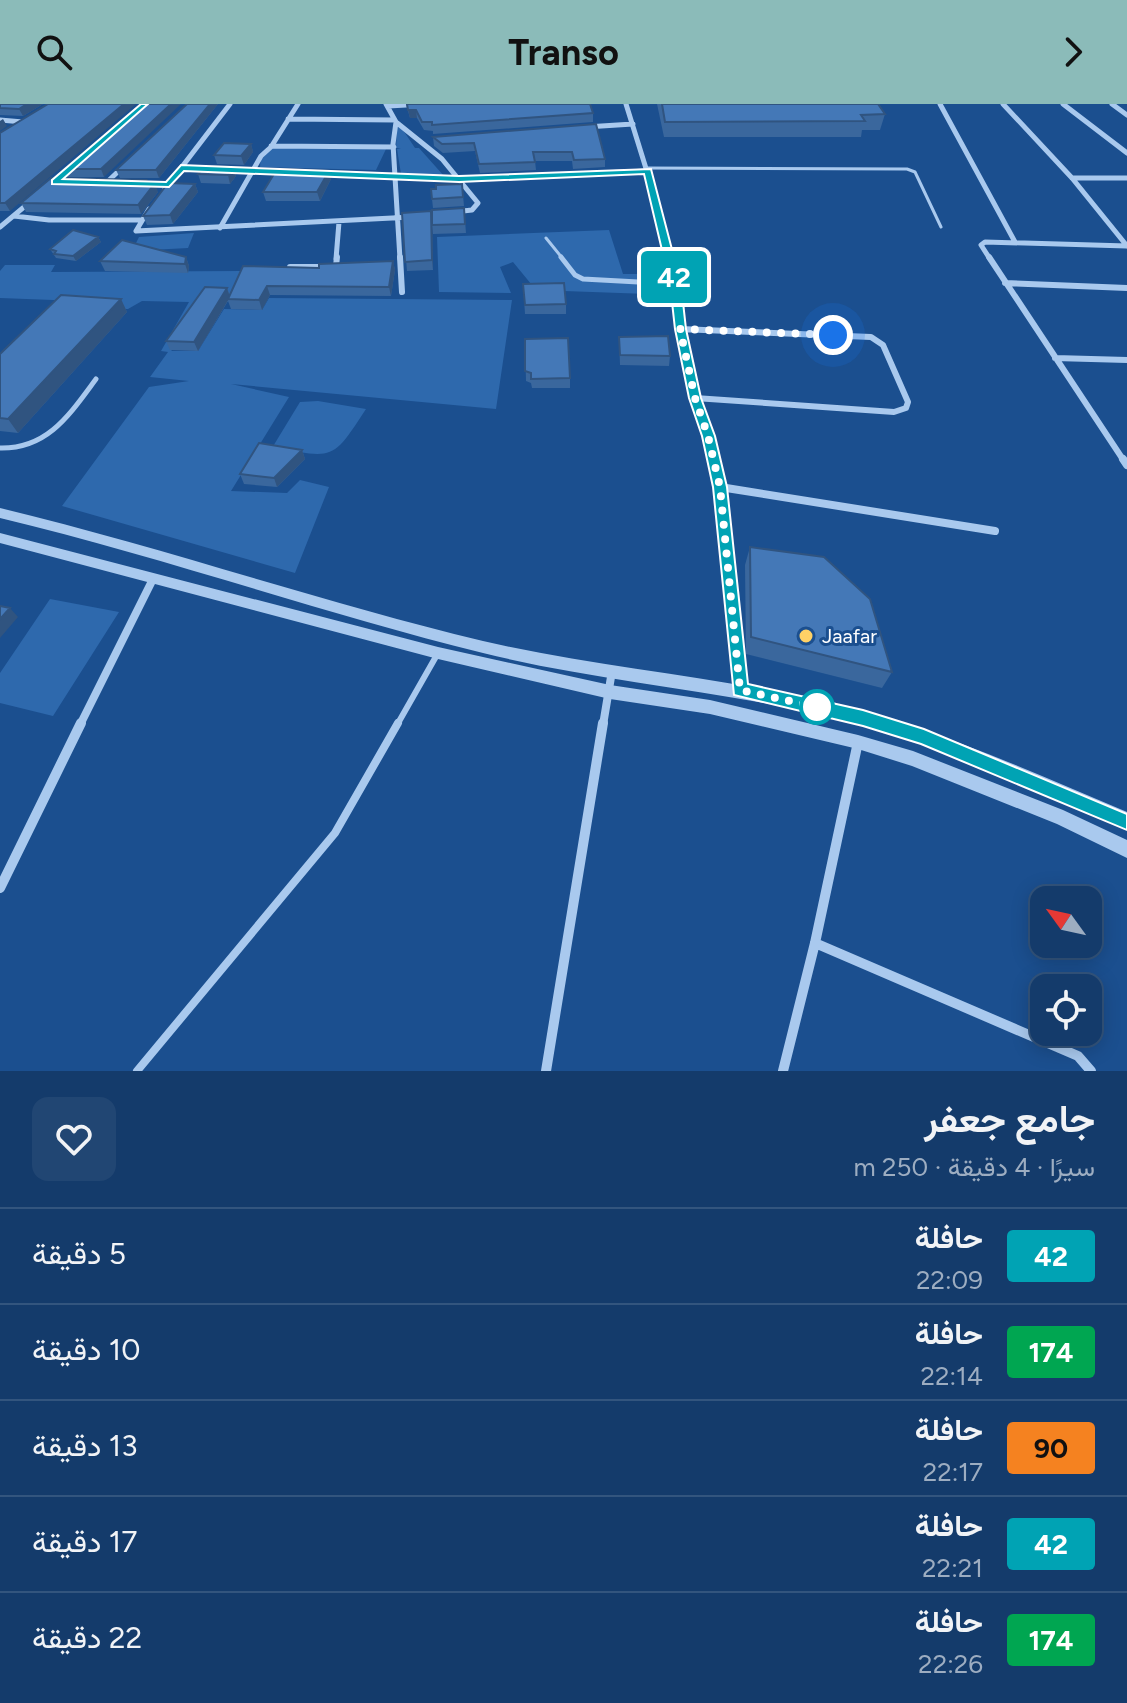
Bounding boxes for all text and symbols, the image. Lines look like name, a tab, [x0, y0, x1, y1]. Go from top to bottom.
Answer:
icon: search	[32, 30, 76, 74]
icon: forward	[1051, 30, 1095, 74]
text: Transo	[508, 31, 619, 74]
line badge: 42	[638, 251, 710, 303]
text: 42	[657, 260, 691, 294]
your location	[813, 315, 853, 355]
place label: Jaafar	[822, 624, 877, 648]
marker: Jaafar	[797, 627, 815, 645]
unlabelled marker	[800, 690, 834, 724]
north arrow	[1030, 886, 1102, 958]
map controls	[1030, 886, 1102, 1046]
button: locate	[1030, 974, 1102, 1046]
text: جامع جعفر	[924, 1096, 1095, 1142]
button: heart	[32, 1097, 116, 1181]
text: سيرًا · 4 دقيقة · 250 m	[853, 1151, 1095, 1183]
text: حافلة	[915, 1219, 983, 1256]
text: 5 دقيقة	[32, 1235, 126, 1272]
text: 42	[1034, 1239, 1068, 1273]
text: 22:09	[916, 1264, 983, 1296]
text: حافلة	[915, 1315, 983, 1352]
text: 10 دقيقة	[32, 1331, 140, 1368]
text: 174	[1028, 1335, 1074, 1369]
text: 22:14	[920, 1360, 983, 1392]
text: حافلة	[915, 1411, 983, 1448]
text: 13 دقيقة	[32, 1427, 138, 1464]
text: 90	[1034, 1431, 1068, 1465]
text: 22:17	[923, 1456, 983, 1488]
text: حافلة	[915, 1507, 983, 1544]
text: 17 دقيقة	[32, 1523, 137, 1560]
text: 42	[1034, 1527, 1068, 1561]
text: 22:21	[922, 1552, 983, 1584]
text: حافلة	[915, 1603, 983, 1640]
text: 22 دقيقة	[32, 1619, 142, 1656]
text: 174	[1028, 1623, 1074, 1657]
text: 22:26	[918, 1648, 983, 1680]

